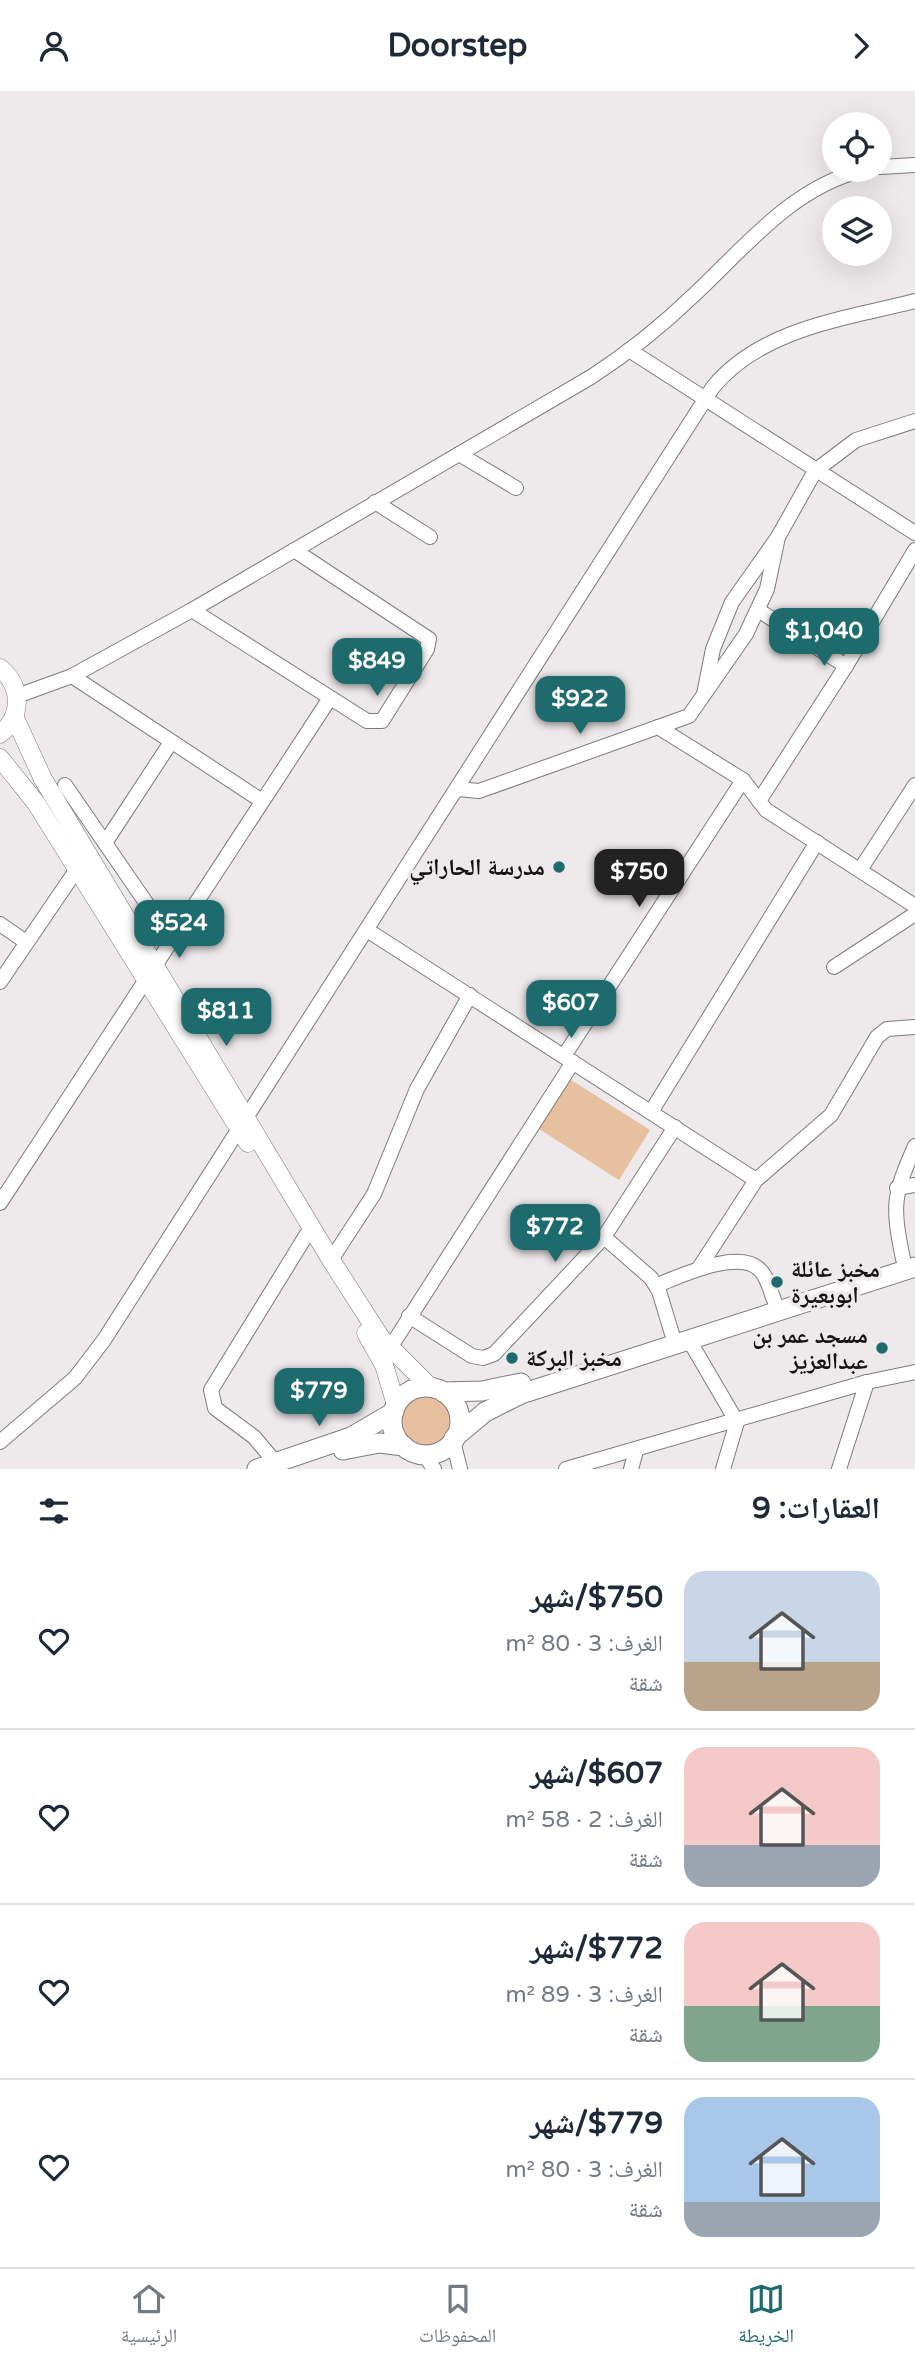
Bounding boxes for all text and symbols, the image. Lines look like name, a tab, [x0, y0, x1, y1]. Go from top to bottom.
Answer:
icon: person	[35, 27, 73, 65]
text: Doorstep	[387, 27, 528, 65]
icon: forward	[842, 27, 880, 65]
map controls	[822, 112, 892, 266]
button: locate	[822, 112, 892, 182]
button: layers	[822, 196, 892, 266]
pin: $1,040	[767, 609, 881, 668]
text: $1,040	[785, 617, 863, 645]
pin: $849	[336, 639, 418, 698]
text: $849	[348, 647, 406, 675]
pin: $922	[539, 677, 621, 736]
text: $922	[551, 685, 609, 713]
pin: $750	[598, 849, 680, 909]
place label: مدرسة الحاراتي	[409, 854, 545, 886]
text: $750	[610, 858, 668, 886]
marker: مدرسة الحاراتي	[551, 859, 567, 875]
pin: $524	[138, 901, 220, 960]
text: $524	[150, 909, 208, 937]
pin: $607	[530, 981, 612, 1040]
pin: $811	[185, 989, 267, 1048]
text: $607	[542, 989, 600, 1017]
text: $811	[197, 997, 255, 1025]
pin: $772	[514, 1205, 596, 1264]
text: $772	[526, 1213, 584, 1241]
place label: مخبز عائلة ابوبعيرة	[791, 1256, 880, 1310]
marker: مخبز عائلة ابوبعيرة	[769, 1274, 785, 1290]
place label: مسجد عمر بن عبدالعزيز	[752, 1322, 868, 1376]
marker: مسجد عمر بن عبدالعزيز	[874, 1340, 890, 1356]
place label: مخبز البركة	[526, 1345, 622, 1373]
marker: مخبز البركة	[504, 1350, 520, 1366]
pin: $779	[278, 1369, 360, 1428]
text: $779	[290, 1377, 348, 1405]
text: العقارات: 9	[752, 1490, 880, 1527]
icon: filters	[35, 1492, 73, 1530]
text: $750/شهر	[530, 1579, 663, 1616]
icon: home	[740, 1599, 824, 1683]
icon: heart	[35, 1622, 73, 1660]
text: الغرف: 3 · 80 m²	[505, 1630, 663, 1658]
text: شقة	[629, 1670, 663, 1698]
text: $607/شهر	[530, 1755, 663, 1792]
icon: home	[740, 1775, 824, 1859]
icon: heart	[35, 1798, 73, 1836]
text: الغرف: 2 · 58 m²	[505, 1806, 663, 1834]
text: شقة	[629, 1846, 663, 1874]
text: $772/شهر	[530, 1930, 663, 1967]
icon: home	[740, 1950, 824, 2034]
icon: heart	[35, 1973, 73, 2011]
text: الغرف: 3 · 89 m²	[505, 1981, 663, 2009]
text: شقة	[629, 2021, 663, 2049]
text: $779/شهر	[530, 2105, 663, 2142]
icon: home	[740, 2125, 824, 2209]
icon: heart	[35, 2148, 73, 2186]
text: الغرف: 3 · 80 m²	[505, 2156, 663, 2184]
text: شقة	[629, 2196, 663, 2224]
tab: الرئيسية	[121, 2280, 177, 2354]
tab: المحفوظات	[419, 2280, 496, 2354]
tab: الخريطة	[738, 2280, 794, 2354]

